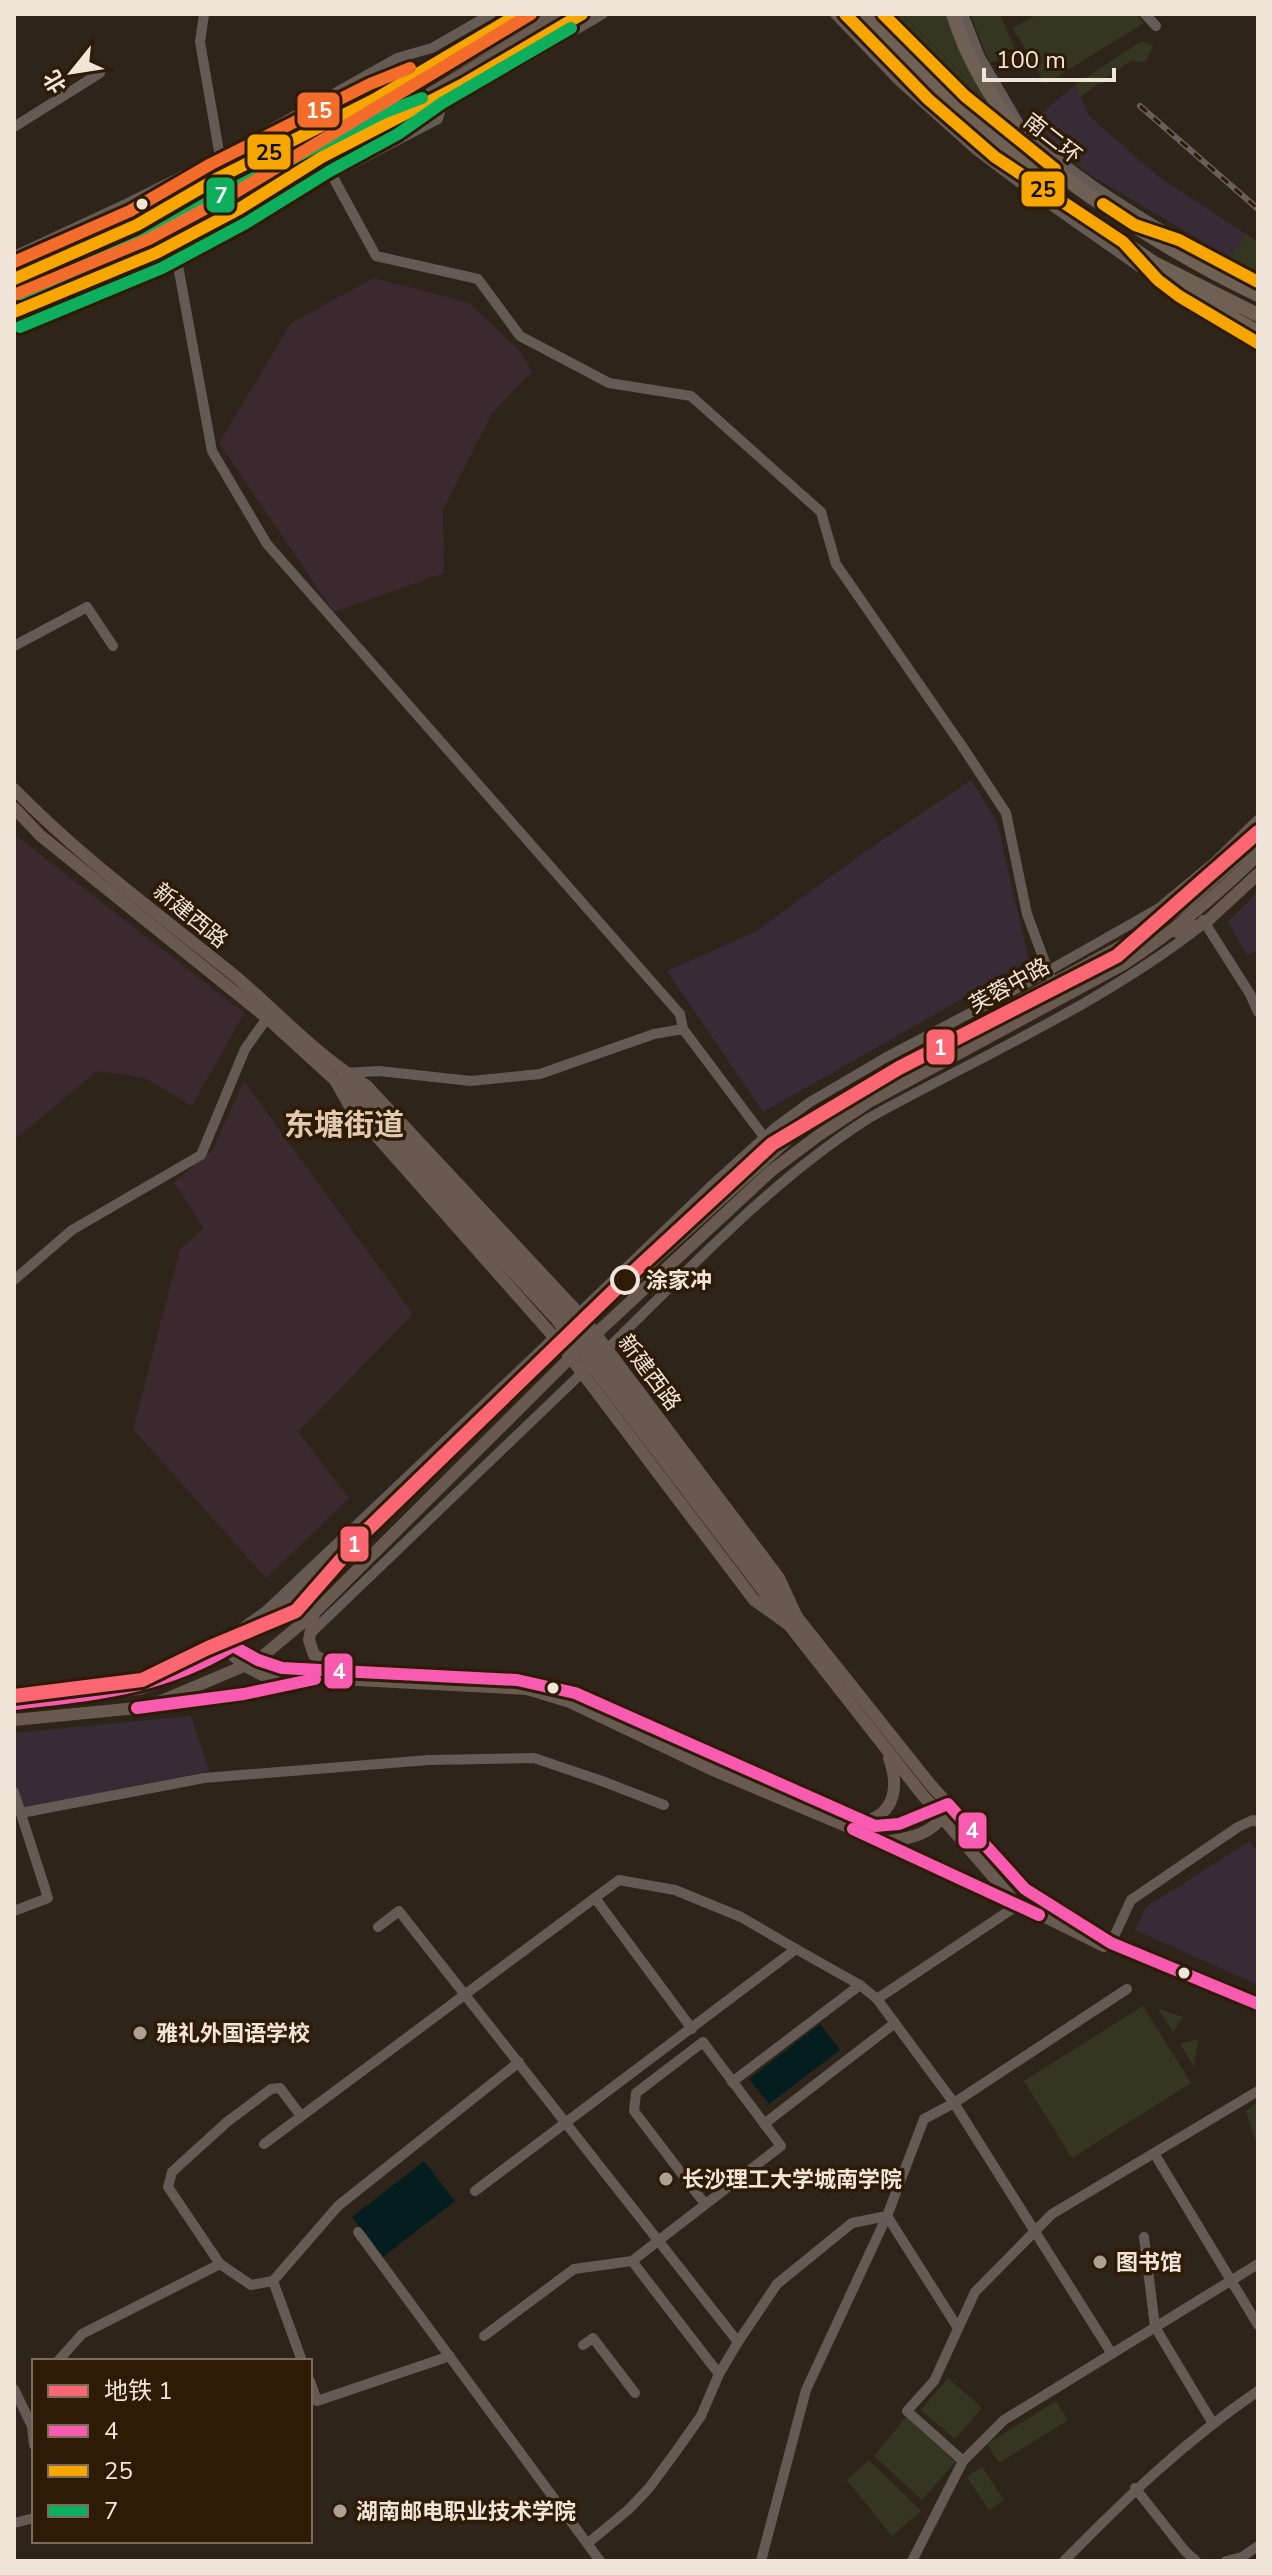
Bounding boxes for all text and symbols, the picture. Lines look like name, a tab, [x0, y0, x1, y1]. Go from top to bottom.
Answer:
north arrow	[32, 32, 112, 112]
scale bar	[984, 32, 1114, 82]
text: 100 m	[996, 44, 1066, 76]
text: 北	[37, 64, 74, 99]
line badge: 15	[296, 91, 341, 129]
text: 15	[306, 96, 332, 126]
street label: 南二环	[1017, 107, 1088, 171]
line badge: 25	[246, 133, 292, 171]
text: 25	[256, 138, 282, 168]
line badge: 25	[1020, 170, 1066, 208]
text: 25	[1030, 175, 1056, 205]
line badge: 7	[205, 176, 236, 214]
text: 7	[214, 181, 228, 211]
unlabelled marker	[134, 196, 150, 212]
street label: 新建西路	[147, 876, 234, 955]
street label: 芙蓉中路	[964, 951, 1055, 1020]
line badge: 1	[925, 1028, 956, 1066]
text: 1	[933, 1033, 947, 1063]
district label: 东塘街道	[284, 1105, 404, 1146]
marker: 涂家冲	[611, 1266, 639, 1294]
place label: 涂家冲	[646, 1266, 712, 1296]
street label: 新建西路	[611, 1328, 688, 1417]
line badge: 1	[339, 1525, 370, 1563]
text: 1	[347, 1530, 361, 1560]
line badge: 4	[323, 1652, 354, 1690]
text: 4	[332, 1657, 346, 1687]
unlabelled marker	[545, 1680, 561, 1696]
line badge: 4	[957, 1811, 988, 1850]
text: 4	[965, 1816, 979, 1846]
unlabelled marker	[1176, 1965, 1192, 1981]
place label: 雅礼外国语学校	[156, 2019, 310, 2049]
marker: 雅礼外国语学校	[131, 2024, 149, 2042]
place label: 长沙理工大学城南学院	[682, 2165, 902, 2195]
marker: 长沙理工大学城南学院	[657, 2170, 675, 2188]
place label: 图书馆	[1116, 2248, 1182, 2278]
marker: 图书馆	[1091, 2253, 1109, 2271]
legend	[32, 2359, 312, 2543]
text: 地铁 1	[104, 2375, 173, 2407]
text: 4	[104, 2415, 118, 2447]
text: 25	[104, 2455, 133, 2487]
text: 7	[104, 2495, 118, 2527]
place label: 湖南邮电职业技术学院	[356, 2497, 576, 2527]
marker: 湖南邮电职业技术学院	[331, 2502, 349, 2520]

